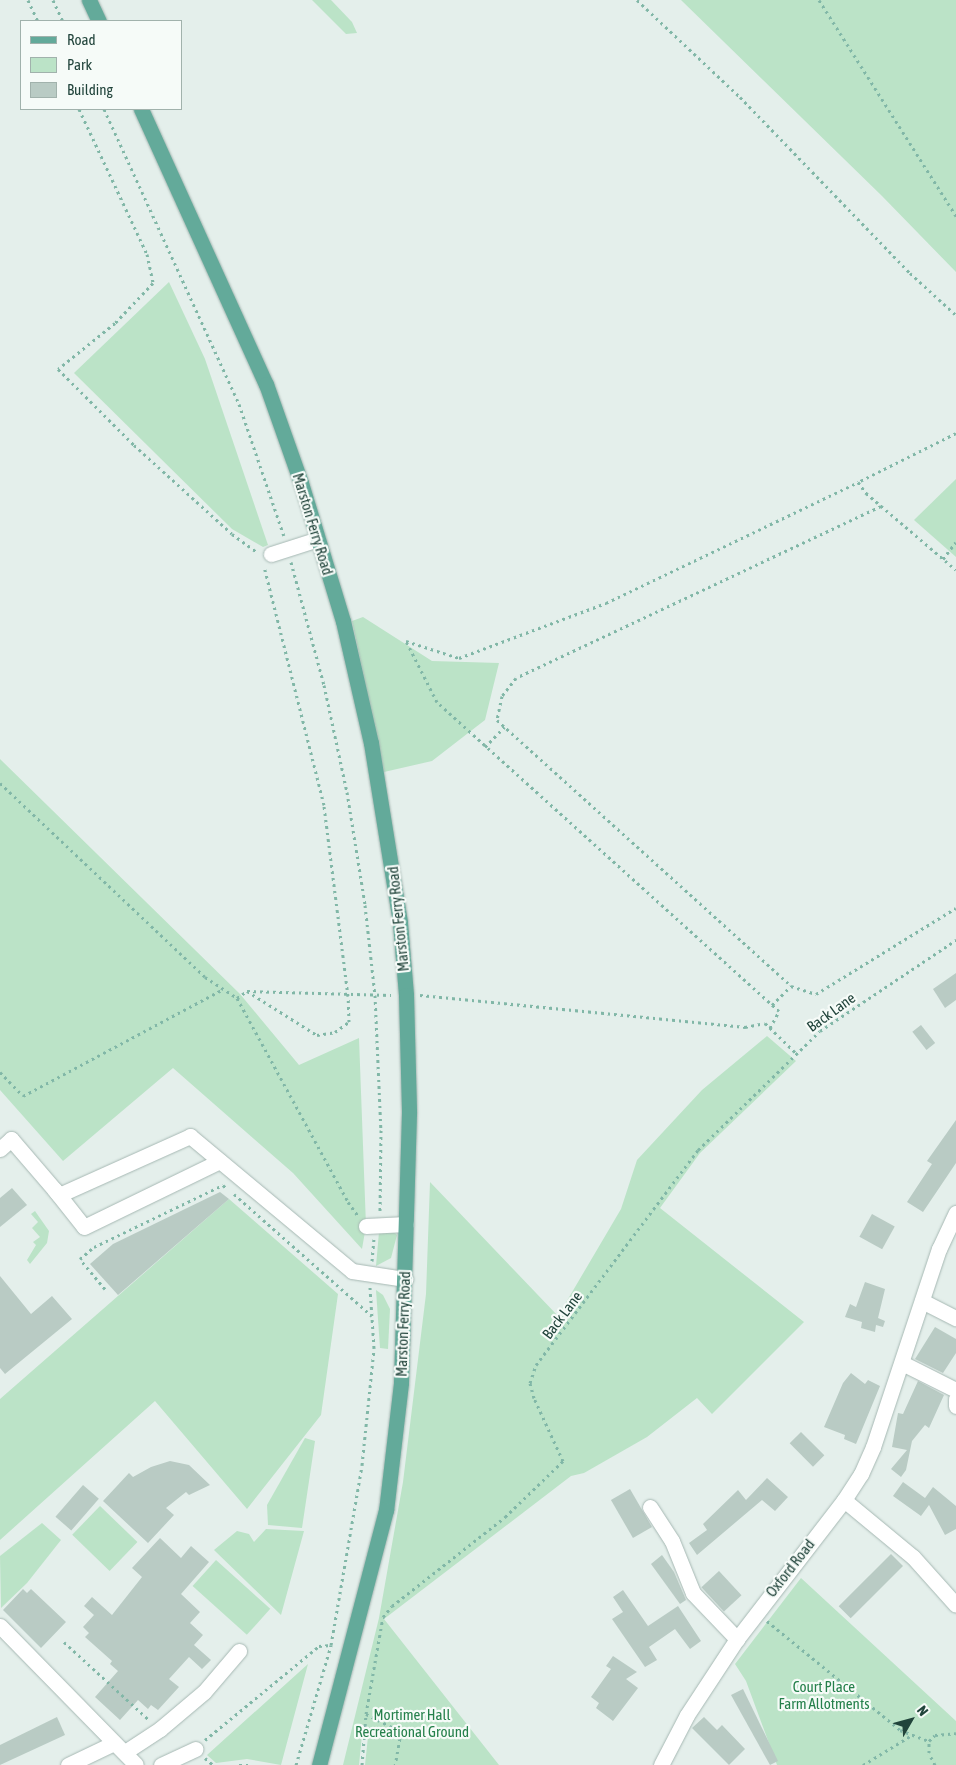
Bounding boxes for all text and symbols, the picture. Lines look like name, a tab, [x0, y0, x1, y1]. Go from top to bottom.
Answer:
legend	[20, 20, 182, 110]
text: Road	[67, 31, 96, 48]
text: Park	[67, 56, 92, 73]
text: Building	[67, 81, 113, 98]
street label: Marston Ferry Road	[289, 471, 337, 577]
street label: Marston Ferry Road	[384, 866, 412, 972]
street label: Back Lane	[803, 989, 859, 1035]
street label: Marston Ferry Road	[392, 1271, 414, 1377]
street label: Back Lane	[538, 1288, 586, 1342]
street label: Oxford Road	[762, 1536, 818, 1600]
park label: Court Place Farm Allotments	[778, 1677, 870, 1712]
north arrow	[886, 1695, 936, 1745]
text: N	[914, 1703, 932, 1719]
park label: Mortimer Hall Recreational Ground	[355, 1705, 469, 1740]

